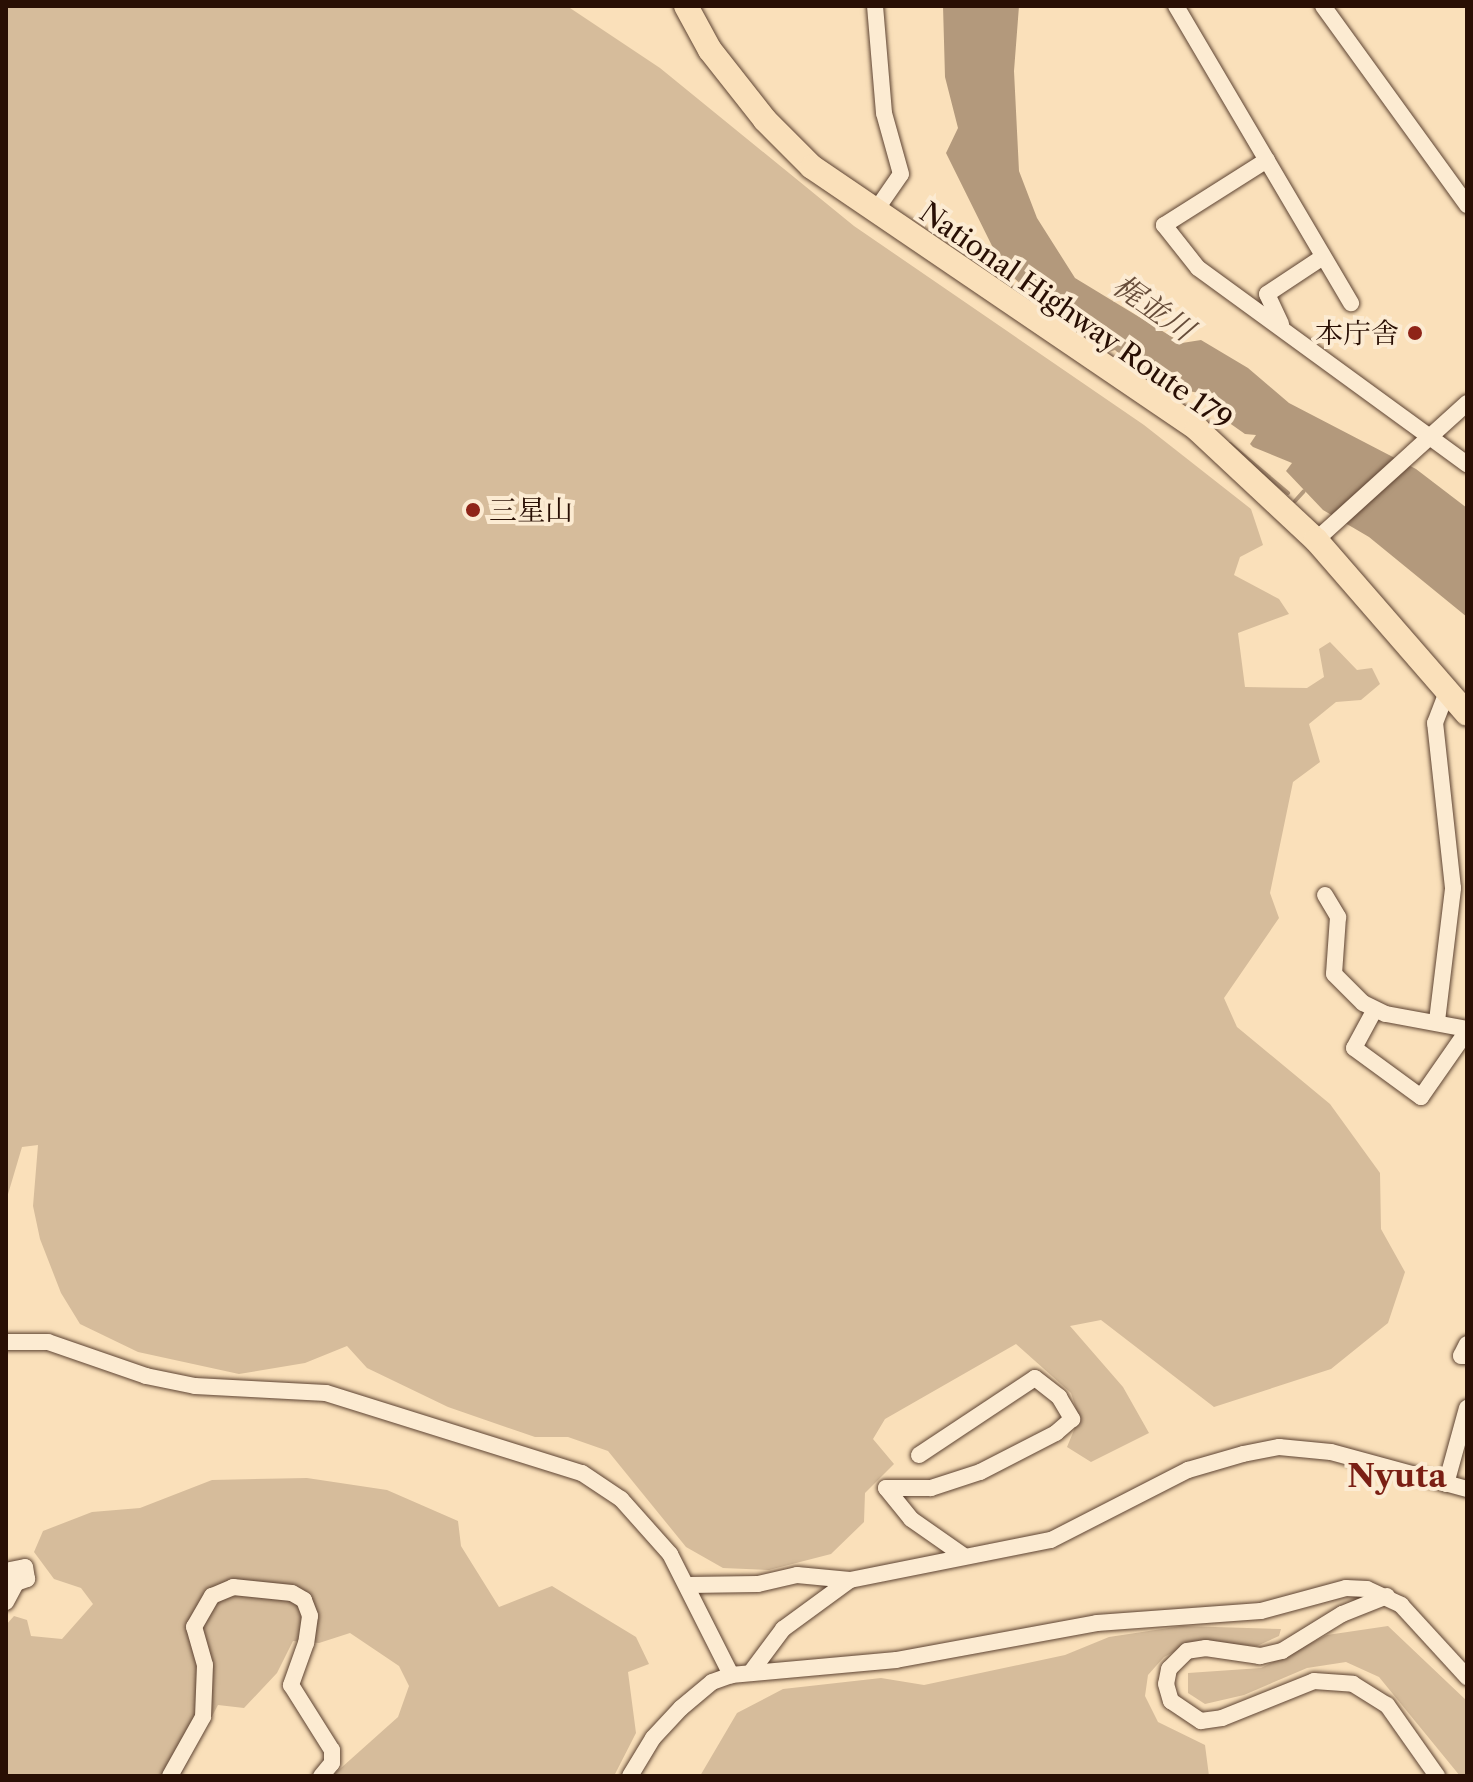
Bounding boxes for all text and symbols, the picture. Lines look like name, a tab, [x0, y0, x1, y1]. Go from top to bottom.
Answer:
street label: National Highway Route 179	[913, 195, 1239, 437]
water label: 梶並川	[1106, 267, 1200, 349]
place label: 本庁舎	[1315, 316, 1399, 350]
marker: 本庁舎	[1406, 324, 1424, 342]
place label: 三星山	[489, 493, 573, 527]
marker: 三星山	[464, 501, 482, 519]
district label: Nyuta	[1347, 1457, 1447, 1495]

